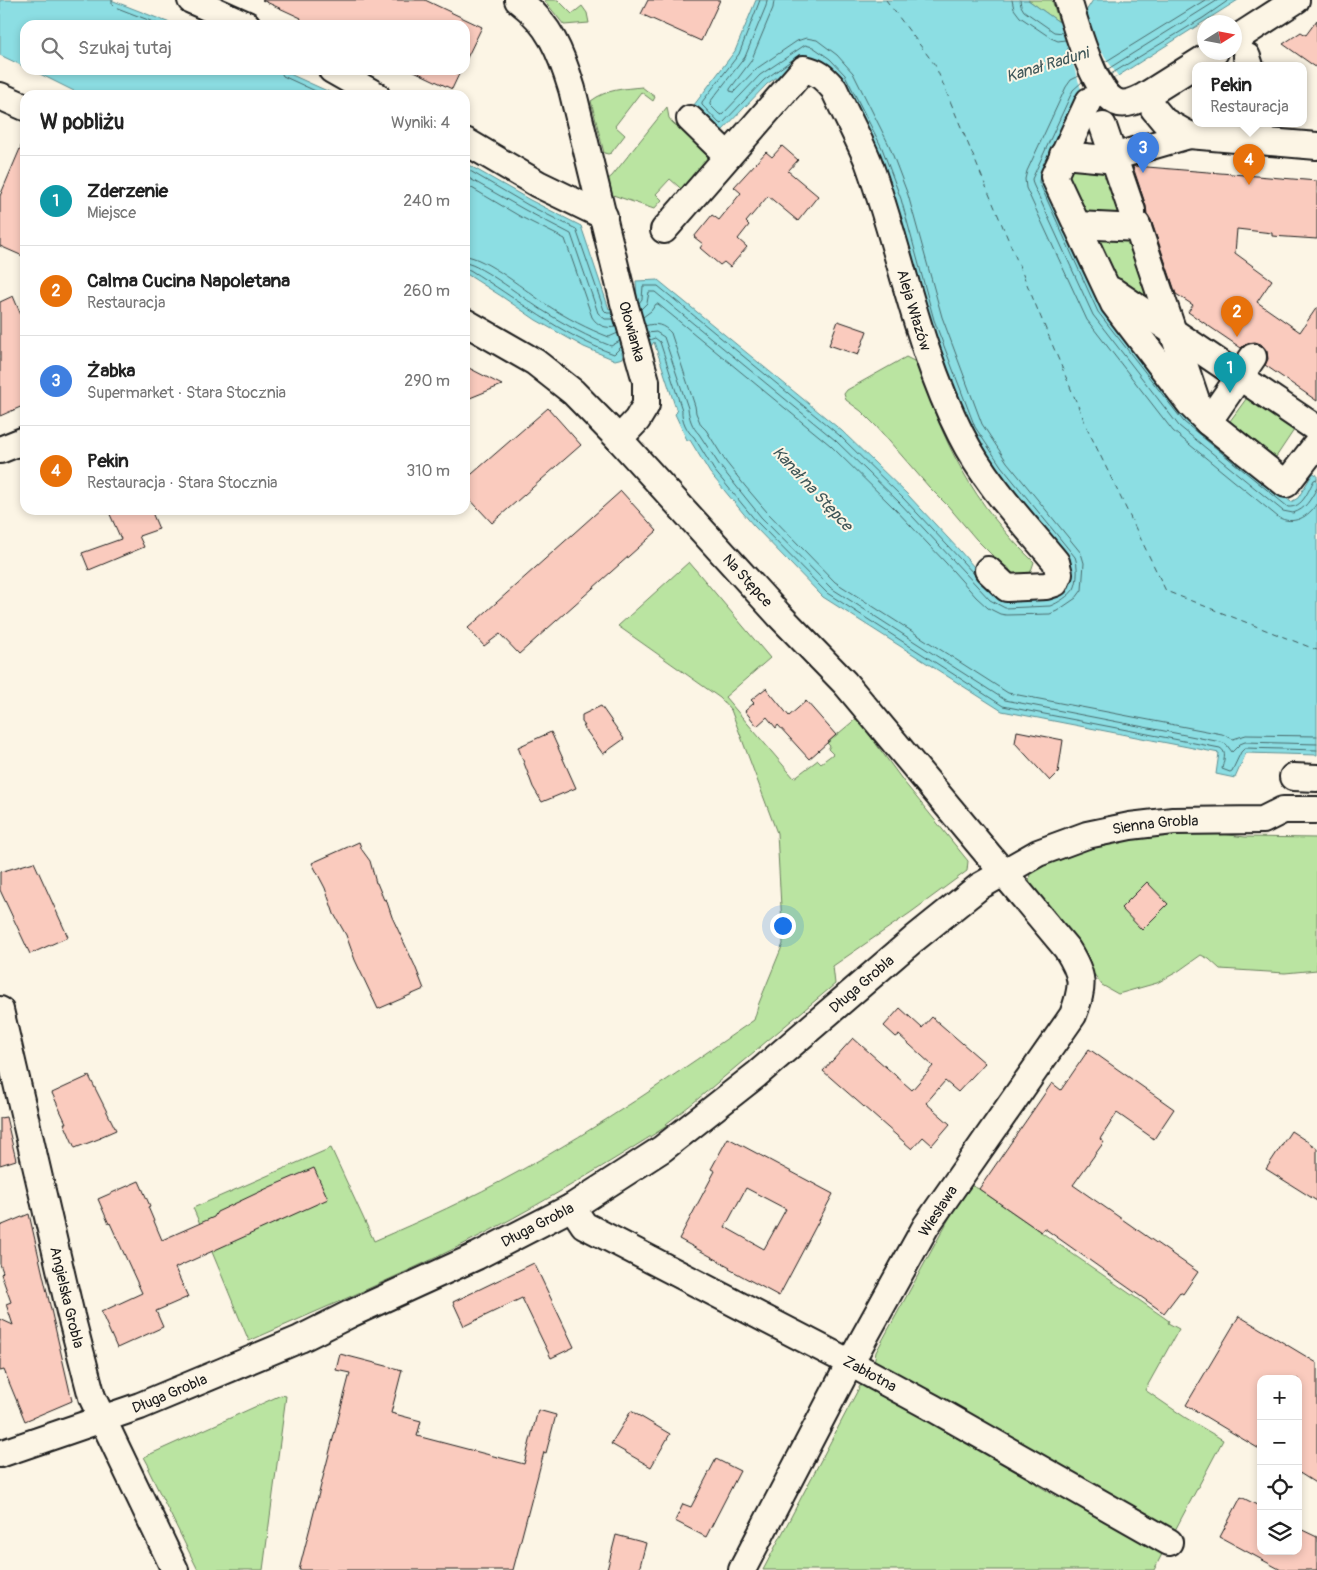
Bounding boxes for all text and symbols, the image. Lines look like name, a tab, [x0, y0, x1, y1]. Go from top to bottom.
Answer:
north arrow	[1197, 15, 1242, 60]
search box	[20, 20, 470, 75]
icon: search	[38, 34, 66, 62]
text: Szukaj tutaj	[78, 36, 172, 60]
water label: Kanał Raduni	[1004, 42, 1093, 87]
popup	[1192, 62, 1307, 127]
text: Pekin	[1210, 73, 1252, 97]
text: Restauracja	[1210, 97, 1289, 117]
text: W pobliżu	[40, 109, 124, 136]
text: Wyniki: 4	[391, 113, 450, 133]
pin: 3	[1127, 132, 1159, 173]
pin: 4	[1233, 144, 1265, 185]
text: Zderzenie	[87, 179, 168, 203]
text: 1	[53, 191, 59, 211]
text: 240 m	[403, 191, 450, 211]
text: Miejsce	[87, 203, 136, 223]
street label: Aleja Włazów	[892, 267, 935, 354]
text: Calma Cucina Napoletana	[87, 269, 290, 293]
text: 2	[52, 281, 60, 301]
text: 260 m	[403, 281, 450, 301]
text: Restauracja	[87, 293, 165, 313]
pin: 2	[1221, 296, 1253, 337]
street label: Ołowianka	[614, 299, 649, 364]
pin: 1	[1214, 352, 1246, 393]
text: Żabka	[87, 359, 135, 383]
text: 3	[52, 371, 60, 391]
text: 290 m	[404, 371, 450, 391]
text: Supermarket · Stara Stocznia	[87, 383, 286, 403]
water label: Kanał na Stępce	[768, 442, 858, 537]
text: Pekin	[87, 449, 129, 473]
text: 4	[51, 461, 61, 481]
text: 310 m	[406, 461, 450, 481]
text: Restauracja · Stara Stocznia	[87, 473, 277, 493]
street label: Na Stępce	[718, 550, 777, 612]
street label: Sienna Grobla	[1111, 812, 1199, 839]
your location	[770, 913, 796, 939]
street label: Długa Grobla	[826, 951, 898, 1018]
street label: Wiesława	[915, 1182, 962, 1241]
street label: Długa Grobla	[498, 1199, 577, 1252]
street label: Angielska Grobla	[45, 1245, 88, 1350]
street label: Zabłotna	[840, 1352, 900, 1396]
street label: Długa Grobla	[130, 1370, 210, 1418]
map controls	[1257, 1375, 1302, 1555]
button: +	[1257, 1375, 1302, 1420]
button: −	[1257, 1420, 1302, 1465]
button: locate	[1257, 1465, 1302, 1510]
button: layers	[1257, 1510, 1302, 1555]

